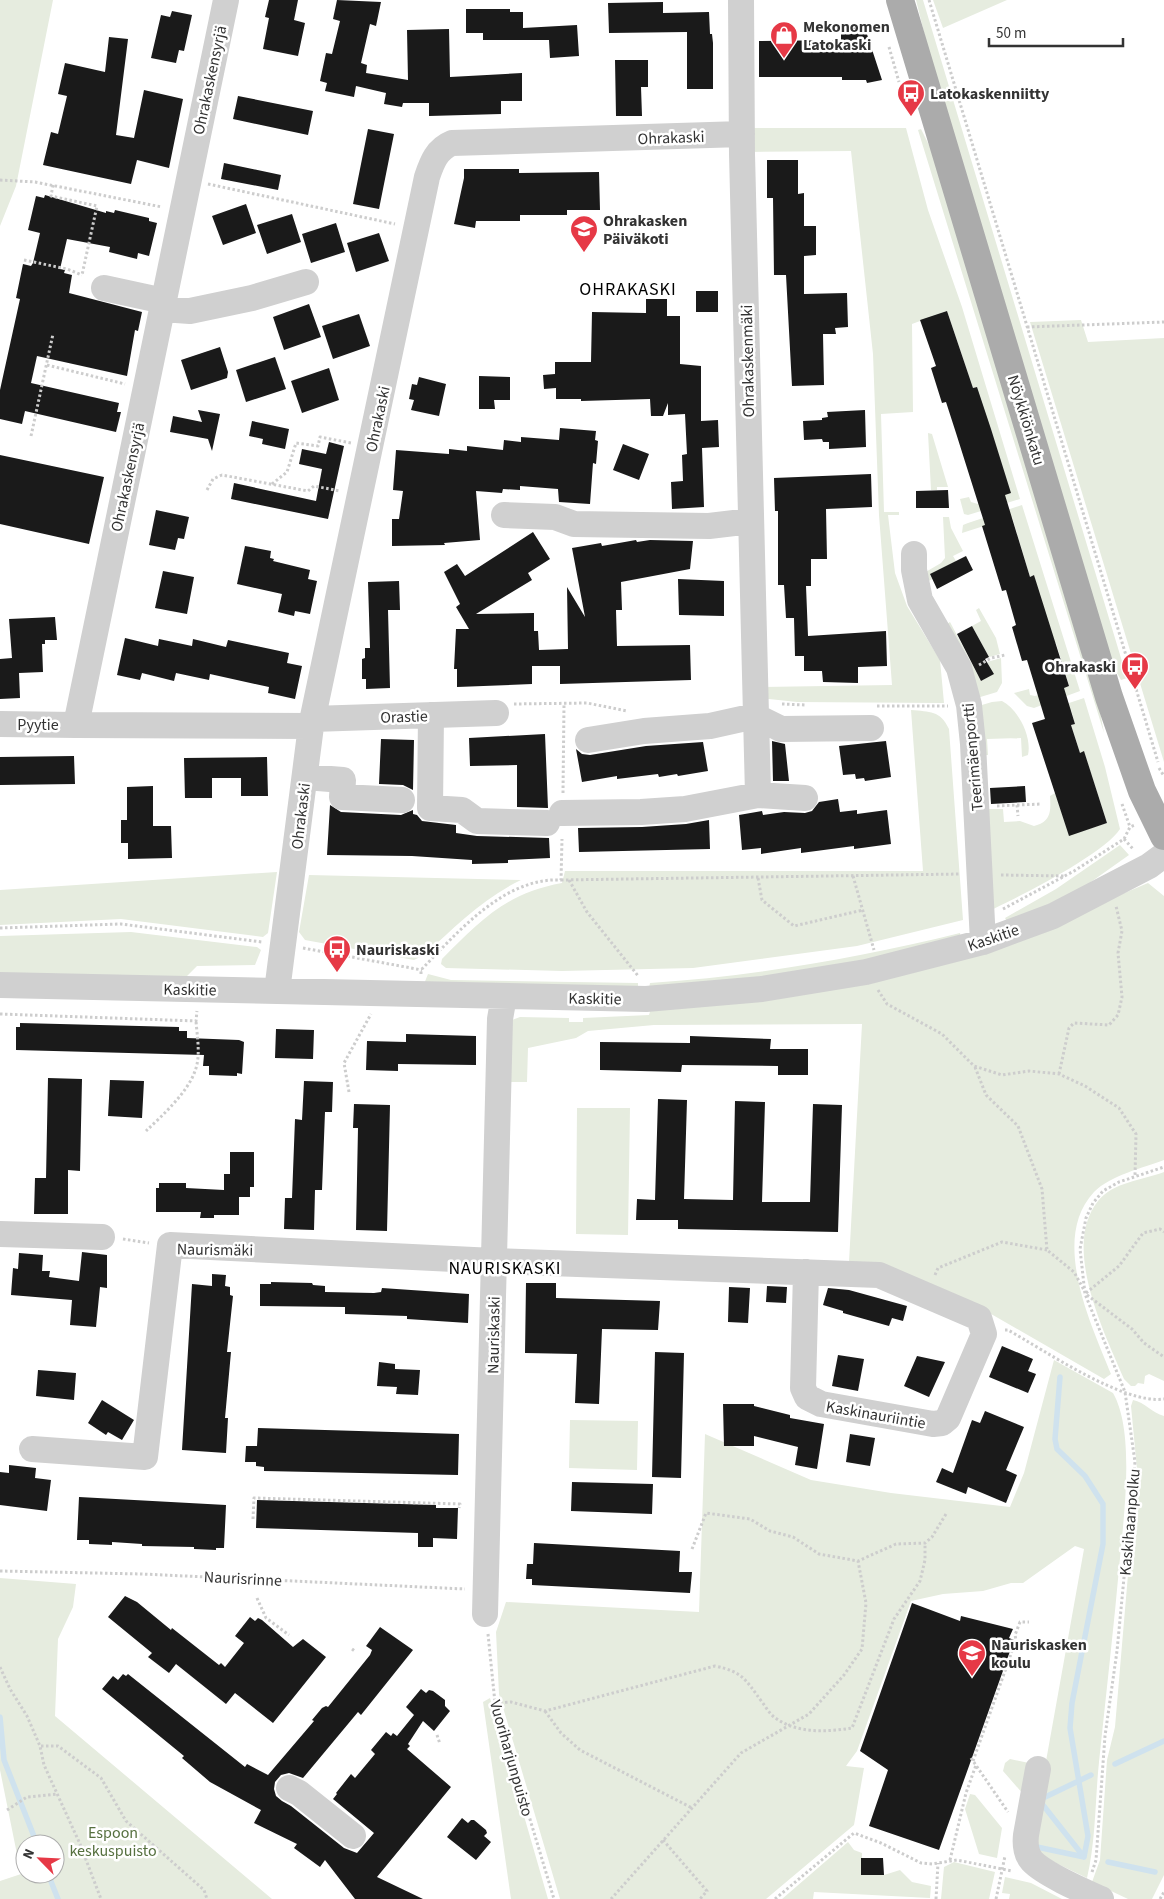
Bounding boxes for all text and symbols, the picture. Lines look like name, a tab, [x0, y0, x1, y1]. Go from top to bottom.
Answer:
scale bar	[989, 15, 1123, 47]
place label: Mekonomen Latokaski	[803, 16, 890, 56]
shop icon: Mekonomen Latokaski	[769, 20, 799, 59]
text: 50 m	[996, 23, 1026, 44]
street label: Ohrakaskensyrjä	[188, 24, 232, 137]
bus stop icon: Latokaskenniitty	[896, 78, 926, 117]
place label: Latokaskenniitty	[930, 83, 1050, 105]
street label: Ohrakaski	[637, 126, 705, 150]
place label: Ohrakasken Päiväkoti	[603, 210, 687, 250]
school or university icon: Ohrakasken Päiväkoti	[569, 214, 599, 253]
district label: OHRAKASKI	[579, 277, 677, 302]
street label: Ohrakaskenmäki	[736, 304, 760, 417]
street label: Nöykkiönkatu	[1002, 372, 1050, 468]
street label: Ohrakaski	[360, 384, 396, 454]
street label: Ohrakaskensyrjä	[106, 421, 150, 534]
bus stop icon: Ohrakaski	[1120, 651, 1150, 690]
place label: Ohrakaski	[1044, 656, 1116, 678]
street label: Teerimäenportti	[957, 702, 989, 812]
street label: Orastie	[380, 705, 428, 729]
street label: Pyytie	[17, 714, 59, 736]
street label: Ohrakaski	[286, 782, 316, 851]
street label: Kaskitie	[965, 919, 1022, 957]
bus stop icon: Nauriskaski	[322, 934, 352, 973]
place label: Nauriskaski	[356, 939, 439, 961]
street label: Kaskitie	[163, 979, 217, 1001]
street label: Kaskitie	[568, 988, 622, 1010]
street label: Naurismäki	[177, 1238, 253, 1262]
district label: NAURISKASKI	[448, 1256, 562, 1281]
street label: Nauriskaski	[482, 1296, 506, 1374]
street label: Kaskinauriintie	[824, 1395, 927, 1435]
street label: Kaskihaanpolku	[1114, 1468, 1146, 1577]
street label: Naurisrinne	[203, 1566, 283, 1592]
place label: Nauriskasken koulu	[991, 1634, 1087, 1674]
school or university icon: Nauriskasken koulu	[957, 1638, 987, 1677]
street label: Vuoriharjunpuisto	[484, 1698, 538, 1819]
park label: Espoon keskuspuisto	[69, 1822, 157, 1862]
north arrow	[15, 1834, 65, 1884]
text: N	[18, 1846, 40, 1862]

